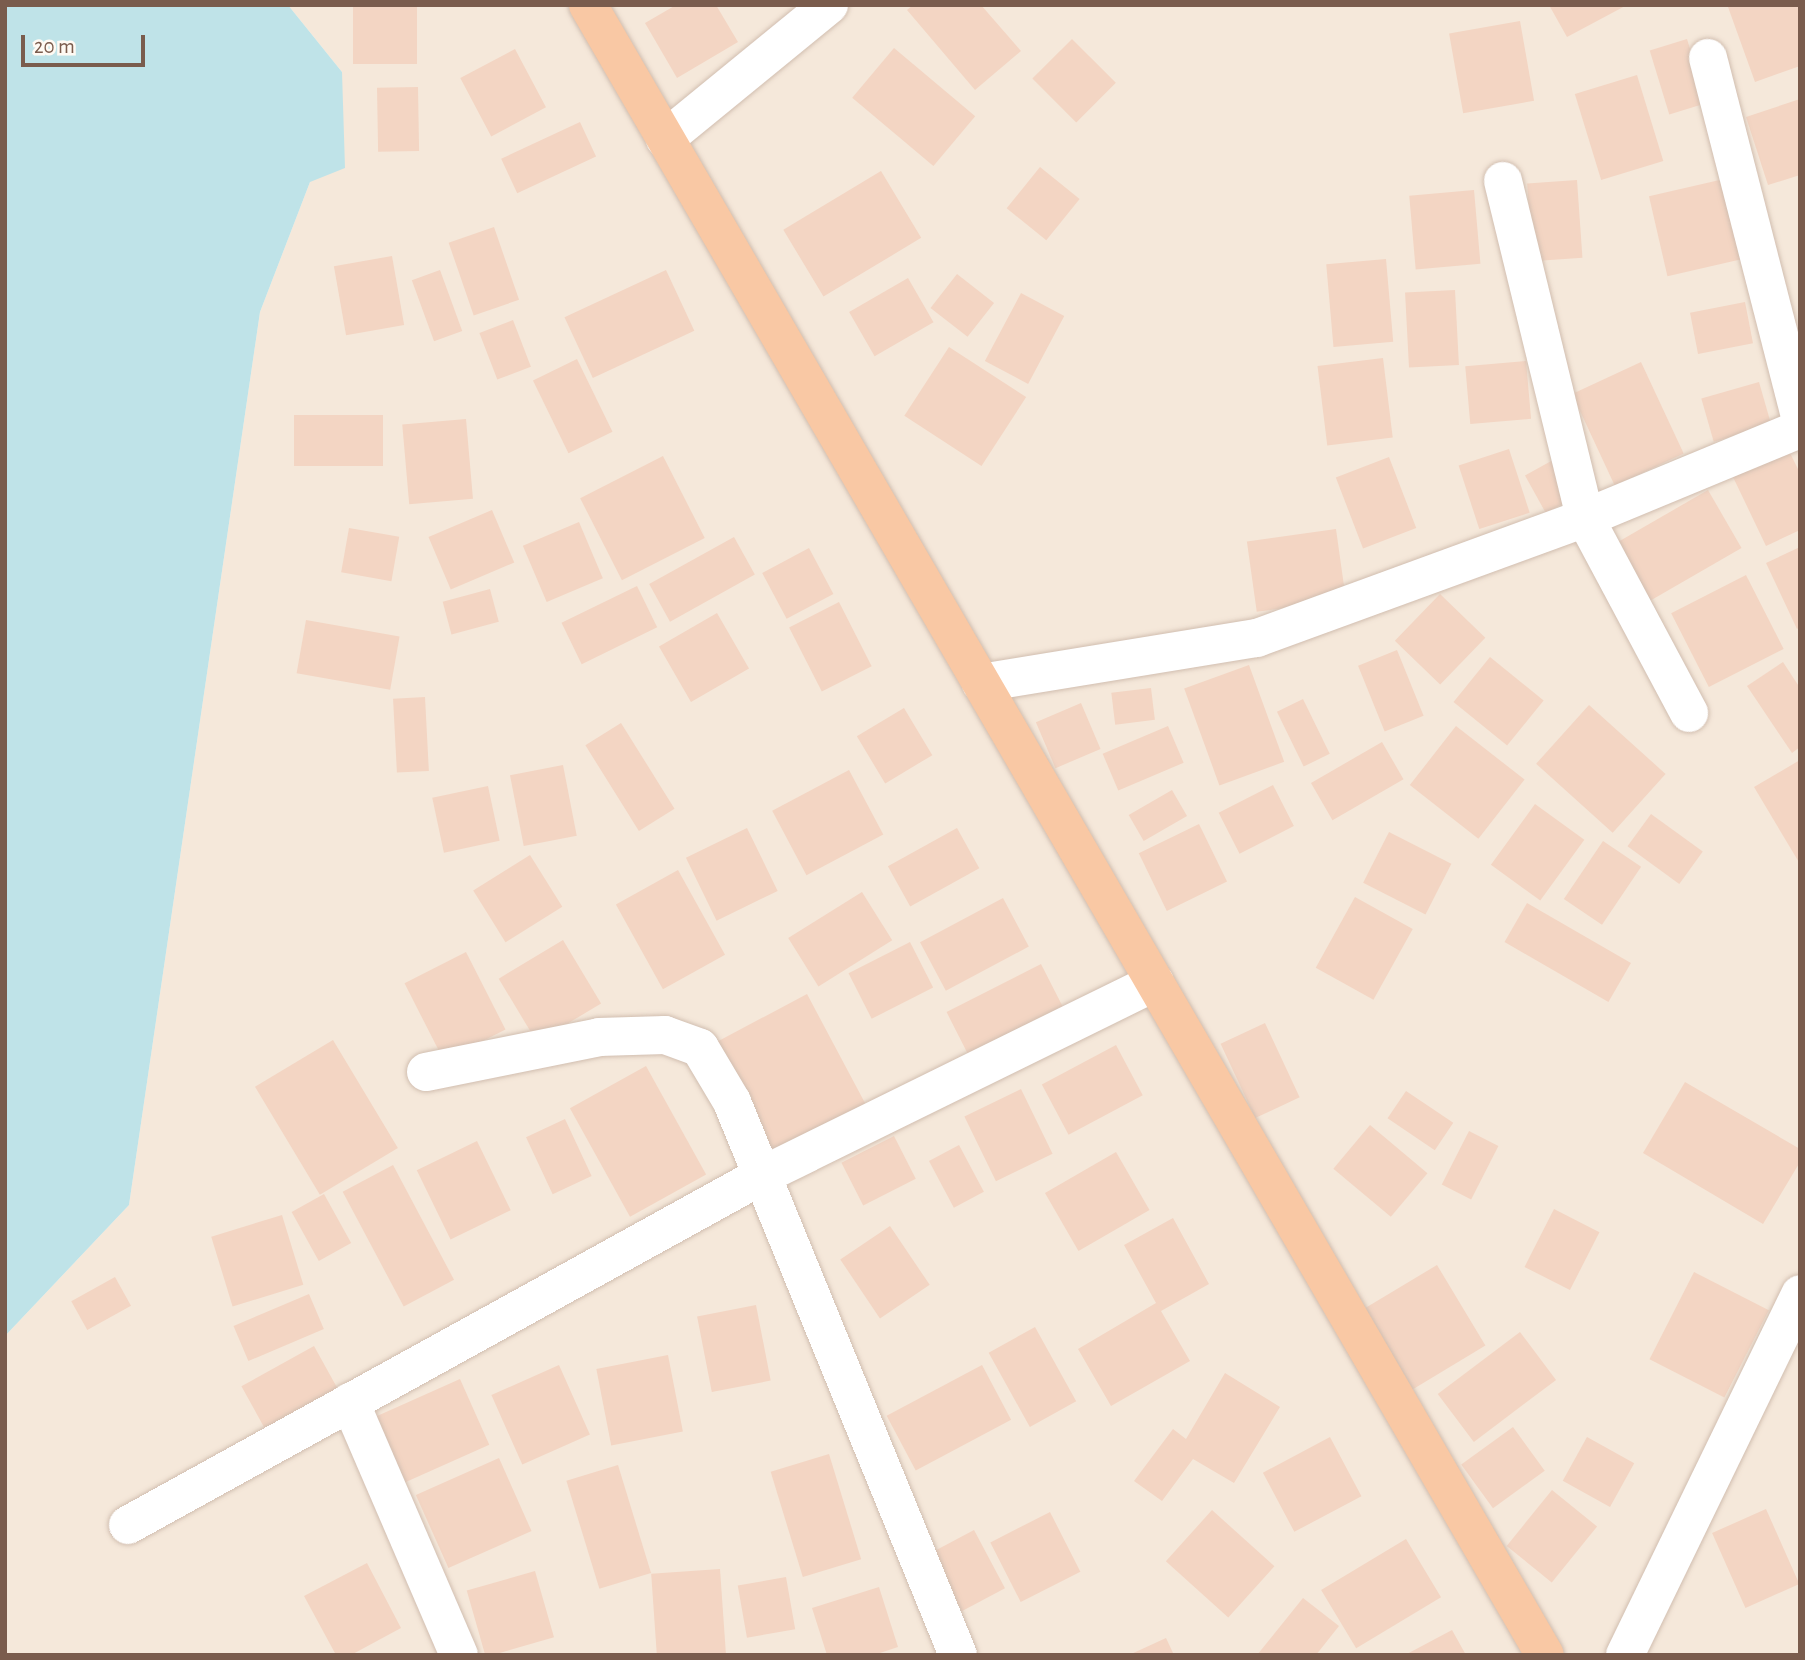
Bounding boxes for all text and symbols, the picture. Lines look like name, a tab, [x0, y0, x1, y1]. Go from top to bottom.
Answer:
scale bar	[24, 21, 149, 65]
text: 20 m	[34, 36, 75, 57]

